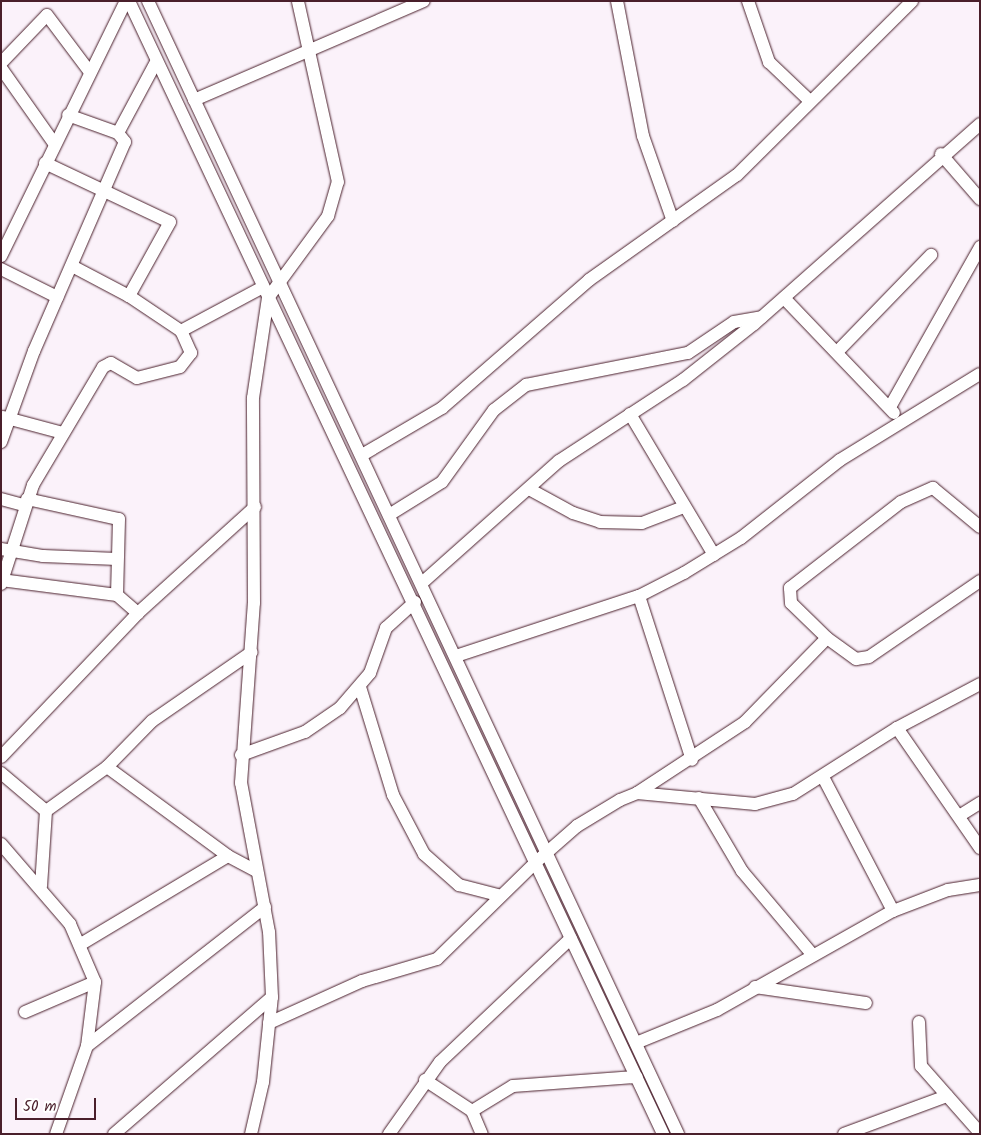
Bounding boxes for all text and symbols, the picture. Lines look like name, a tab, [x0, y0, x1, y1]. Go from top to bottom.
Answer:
scale bar	[18, 1088, 99, 1120]
text: 50 m	[23, 1095, 57, 1119]

